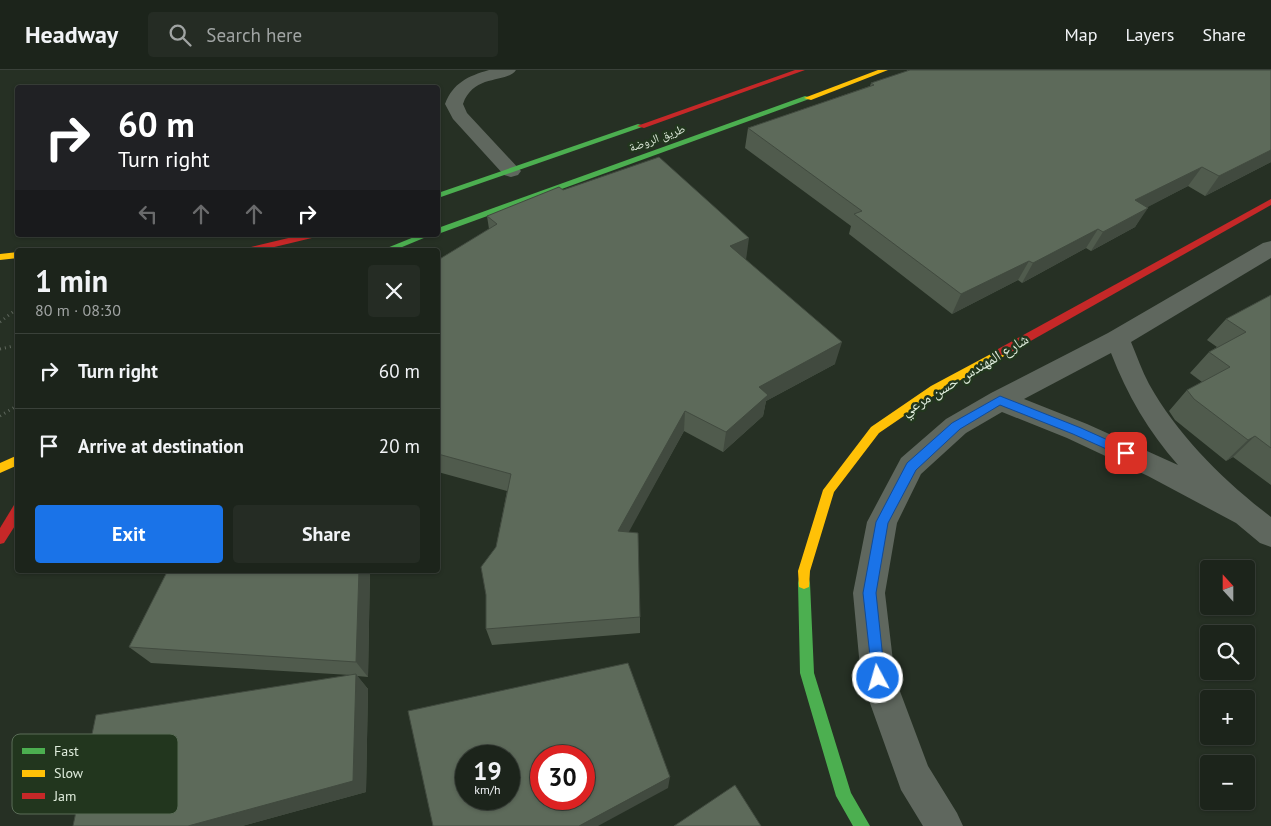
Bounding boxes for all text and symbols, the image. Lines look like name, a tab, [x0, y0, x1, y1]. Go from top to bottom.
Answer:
search box	[148, 12, 498, 57]
text: Headway	[25, 19, 118, 50]
icon: search	[166, 21, 194, 49]
text: Search here	[206, 23, 302, 47]
text: Map	[1065, 23, 1097, 46]
text: Layers	[1125, 23, 1174, 46]
text: Share	[1202, 23, 1246, 46]
text: 60 m	[118, 101, 195, 147]
icon: right	[35, 105, 100, 170]
street label: طريق الروضة	[627, 120, 687, 155]
text: Turn right	[118, 145, 210, 173]
icon: left	[134, 200, 162, 228]
icon: ahead	[187, 200, 215, 228]
icon: ahead	[240, 200, 268, 228]
icon: right	[293, 200, 321, 228]
text: 1 min	[35, 261, 108, 300]
button: close	[368, 265, 420, 317]
text: 80 m · 08:30	[35, 300, 121, 320]
street label: شارع المهندس حسن مرعي	[898, 329, 1033, 422]
icon: right	[35, 357, 63, 385]
text: Turn right	[78, 359, 158, 383]
text: 60 m	[379, 359, 420, 383]
icon: arrive	[35, 432, 63, 460]
pin	[1105, 432, 1147, 474]
text: Arrive at destination	[78, 434, 244, 458]
text: 20 m	[379, 434, 420, 458]
icon: arrive	[1112, 439, 1140, 467]
button: Exit	[35, 505, 223, 563]
button: Share	[233, 505, 420, 563]
north arrow	[1200, 560, 1255, 615]
map controls	[1200, 560, 1255, 810]
button: search	[1200, 625, 1255, 680]
position arrow	[851, 651, 903, 703]
button: +	[1200, 690, 1255, 745]
legend	[12, 734, 178, 814]
text: Fast	[54, 742, 79, 760]
speed limit sign: 30	[530, 745, 595, 810]
text: 19	[473, 755, 502, 787]
button: −	[1200, 755, 1255, 810]
text: Slow	[54, 764, 84, 782]
text: km/h	[474, 782, 501, 797]
text: Jam	[53, 787, 76, 805]

